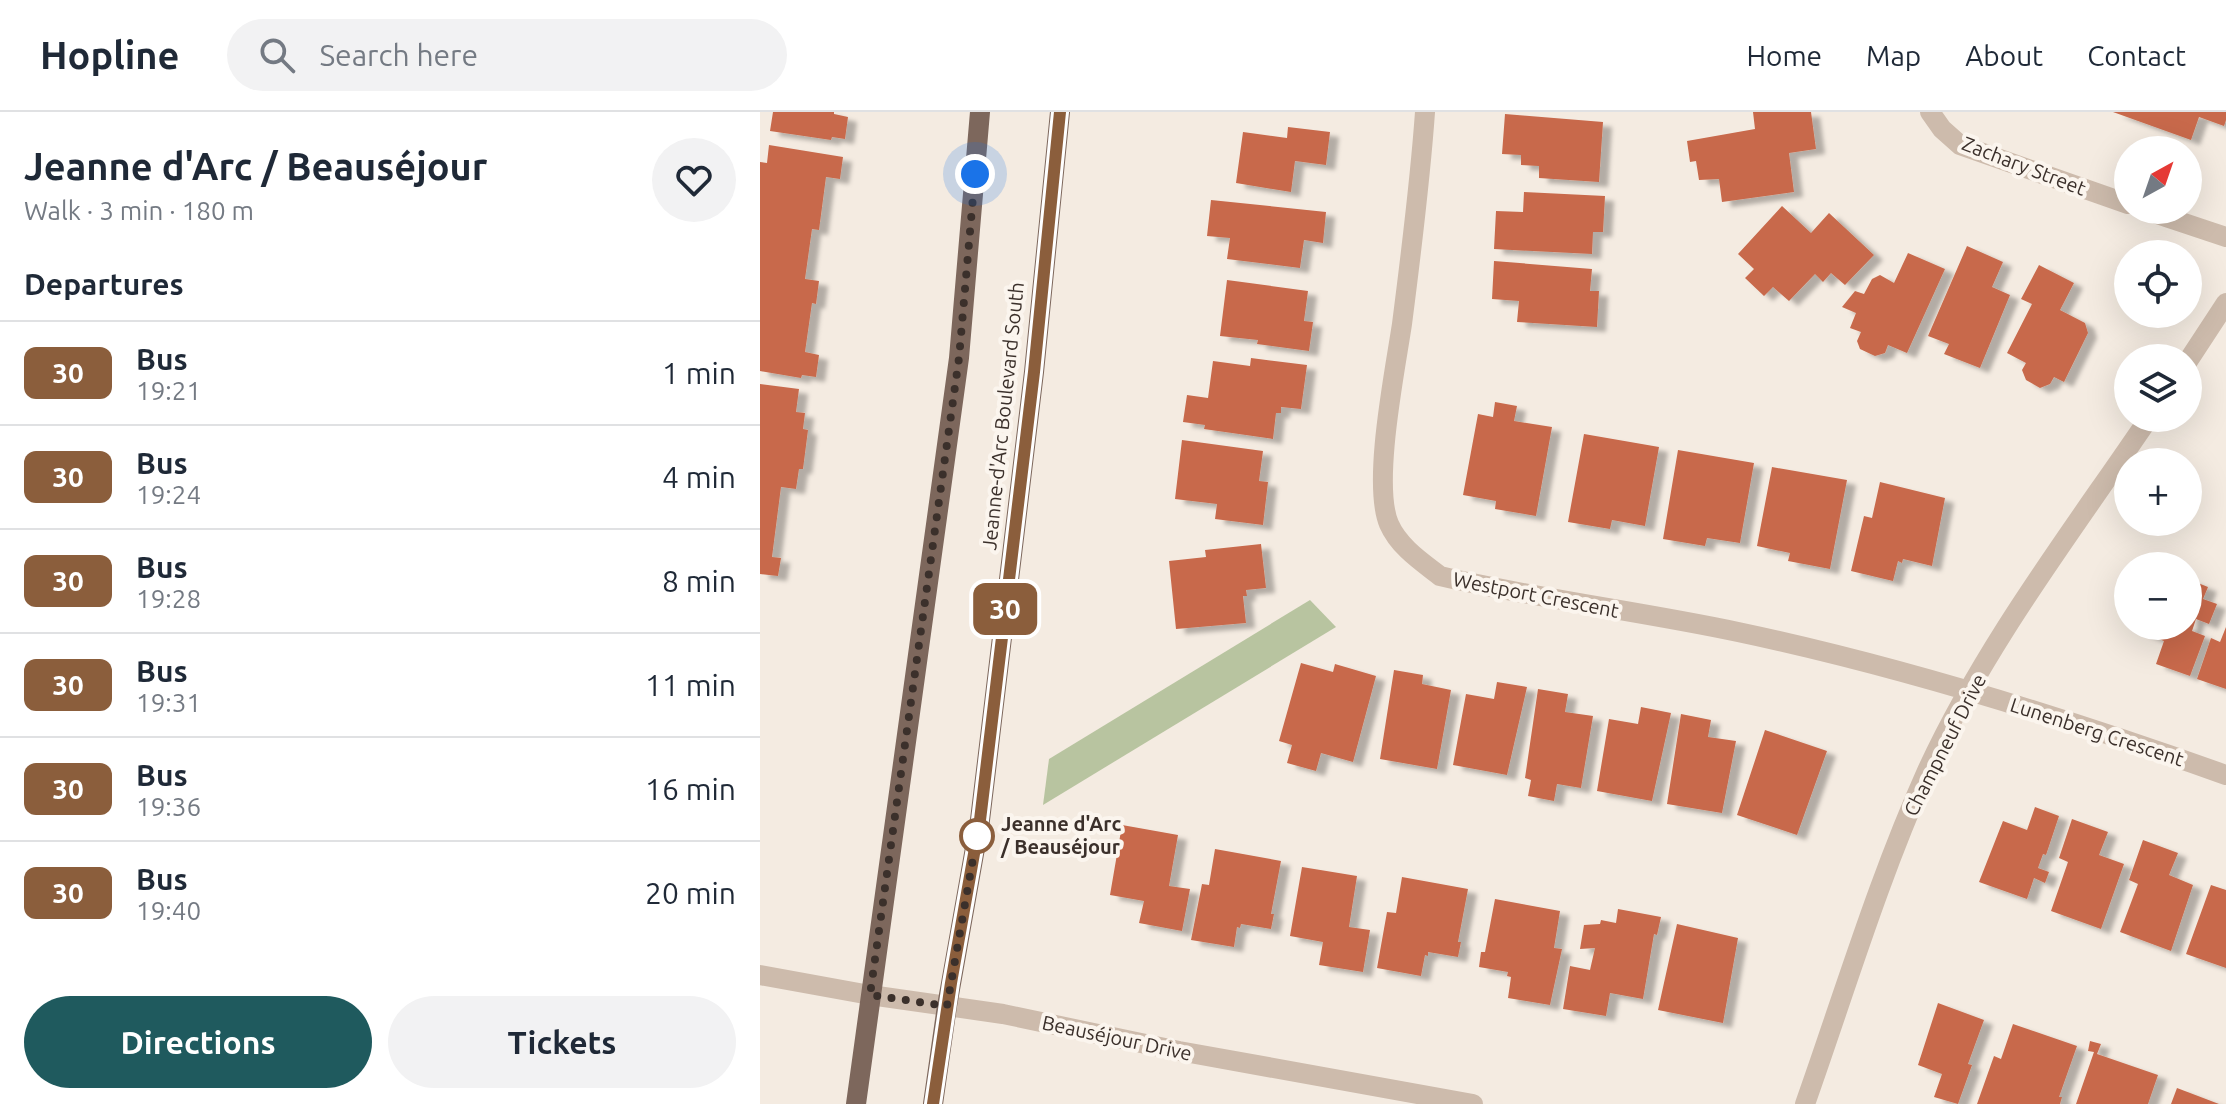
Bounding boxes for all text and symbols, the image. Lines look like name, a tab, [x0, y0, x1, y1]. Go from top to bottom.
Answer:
search box	[227, 19, 787, 91]
icon: search	[255, 33, 299, 77]
text: Hopline	[40, 34, 179, 76]
text: Search here	[319, 38, 478, 72]
text: Home	[1747, 40, 1822, 71]
text: Map	[1866, 40, 1921, 71]
text: About	[1965, 40, 2043, 71]
text: Contact	[2087, 40, 2186, 71]
street label: Zachary Street	[1959, 131, 2089, 200]
north arrow	[2114, 136, 2202, 224]
map controls	[2114, 136, 2202, 640]
button: heart	[652, 138, 736, 222]
text: Jeanne d'Arc / Beauséjour	[24, 145, 487, 187]
your location	[955, 154, 995, 194]
text: Walk · 3 min · 180 m	[24, 196, 254, 225]
button: locate	[2114, 240, 2202, 328]
text: Departures	[24, 267, 184, 301]
street label: Jeanne-d'Arc Boulevard South	[977, 281, 1028, 551]
text: Bus	[136, 342, 188, 376]
button: layers	[2114, 344, 2202, 432]
text: 1 min	[662, 356, 736, 390]
text: 30	[52, 357, 84, 388]
text: 19:21	[136, 376, 201, 405]
text: Bus	[136, 446, 188, 480]
button: +	[2114, 448, 2202, 536]
text: 4 min	[662, 460, 736, 494]
text: 30	[52, 461, 84, 492]
text: 19:24	[136, 480, 201, 509]
text: Bus	[136, 550, 188, 584]
button: −	[2114, 552, 2202, 640]
text: 8 min	[662, 564, 736, 598]
text: 30	[52, 565, 84, 596]
street label: Westport Crescent	[1451, 567, 1621, 622]
line badge: 30	[969, 583, 1041, 635]
text: 19:28	[136, 584, 201, 613]
text: 30	[989, 593, 1021, 624]
text: Bus	[136, 654, 188, 688]
text: 11 min	[645, 668, 736, 702]
text: 30	[52, 669, 84, 700]
street label: Champneuf Drive	[1899, 670, 1990, 820]
text: 19:31	[136, 688, 201, 717]
street label: Lunenberg Crescent	[2008, 693, 2187, 770]
text: Bus	[136, 758, 188, 792]
text: 16 min	[645, 772, 736, 806]
text: 30	[52, 773, 84, 804]
text: 19:36	[136, 792, 201, 821]
place label: Jeanne d'Arc / Beauséjour	[1000, 812, 1121, 858]
marker: Jeanne d'Arc / Beauséjour	[960, 819, 994, 853]
text: Bus	[136, 862, 188, 896]
text: 20 min	[645, 876, 736, 910]
text: 30	[52, 877, 84, 908]
text: 19:40	[136, 896, 201, 925]
button: Directions	[24, 996, 372, 1088]
button: Tickets	[388, 996, 736, 1088]
street label: Beauséjour Drive	[1040, 1010, 1194, 1065]

